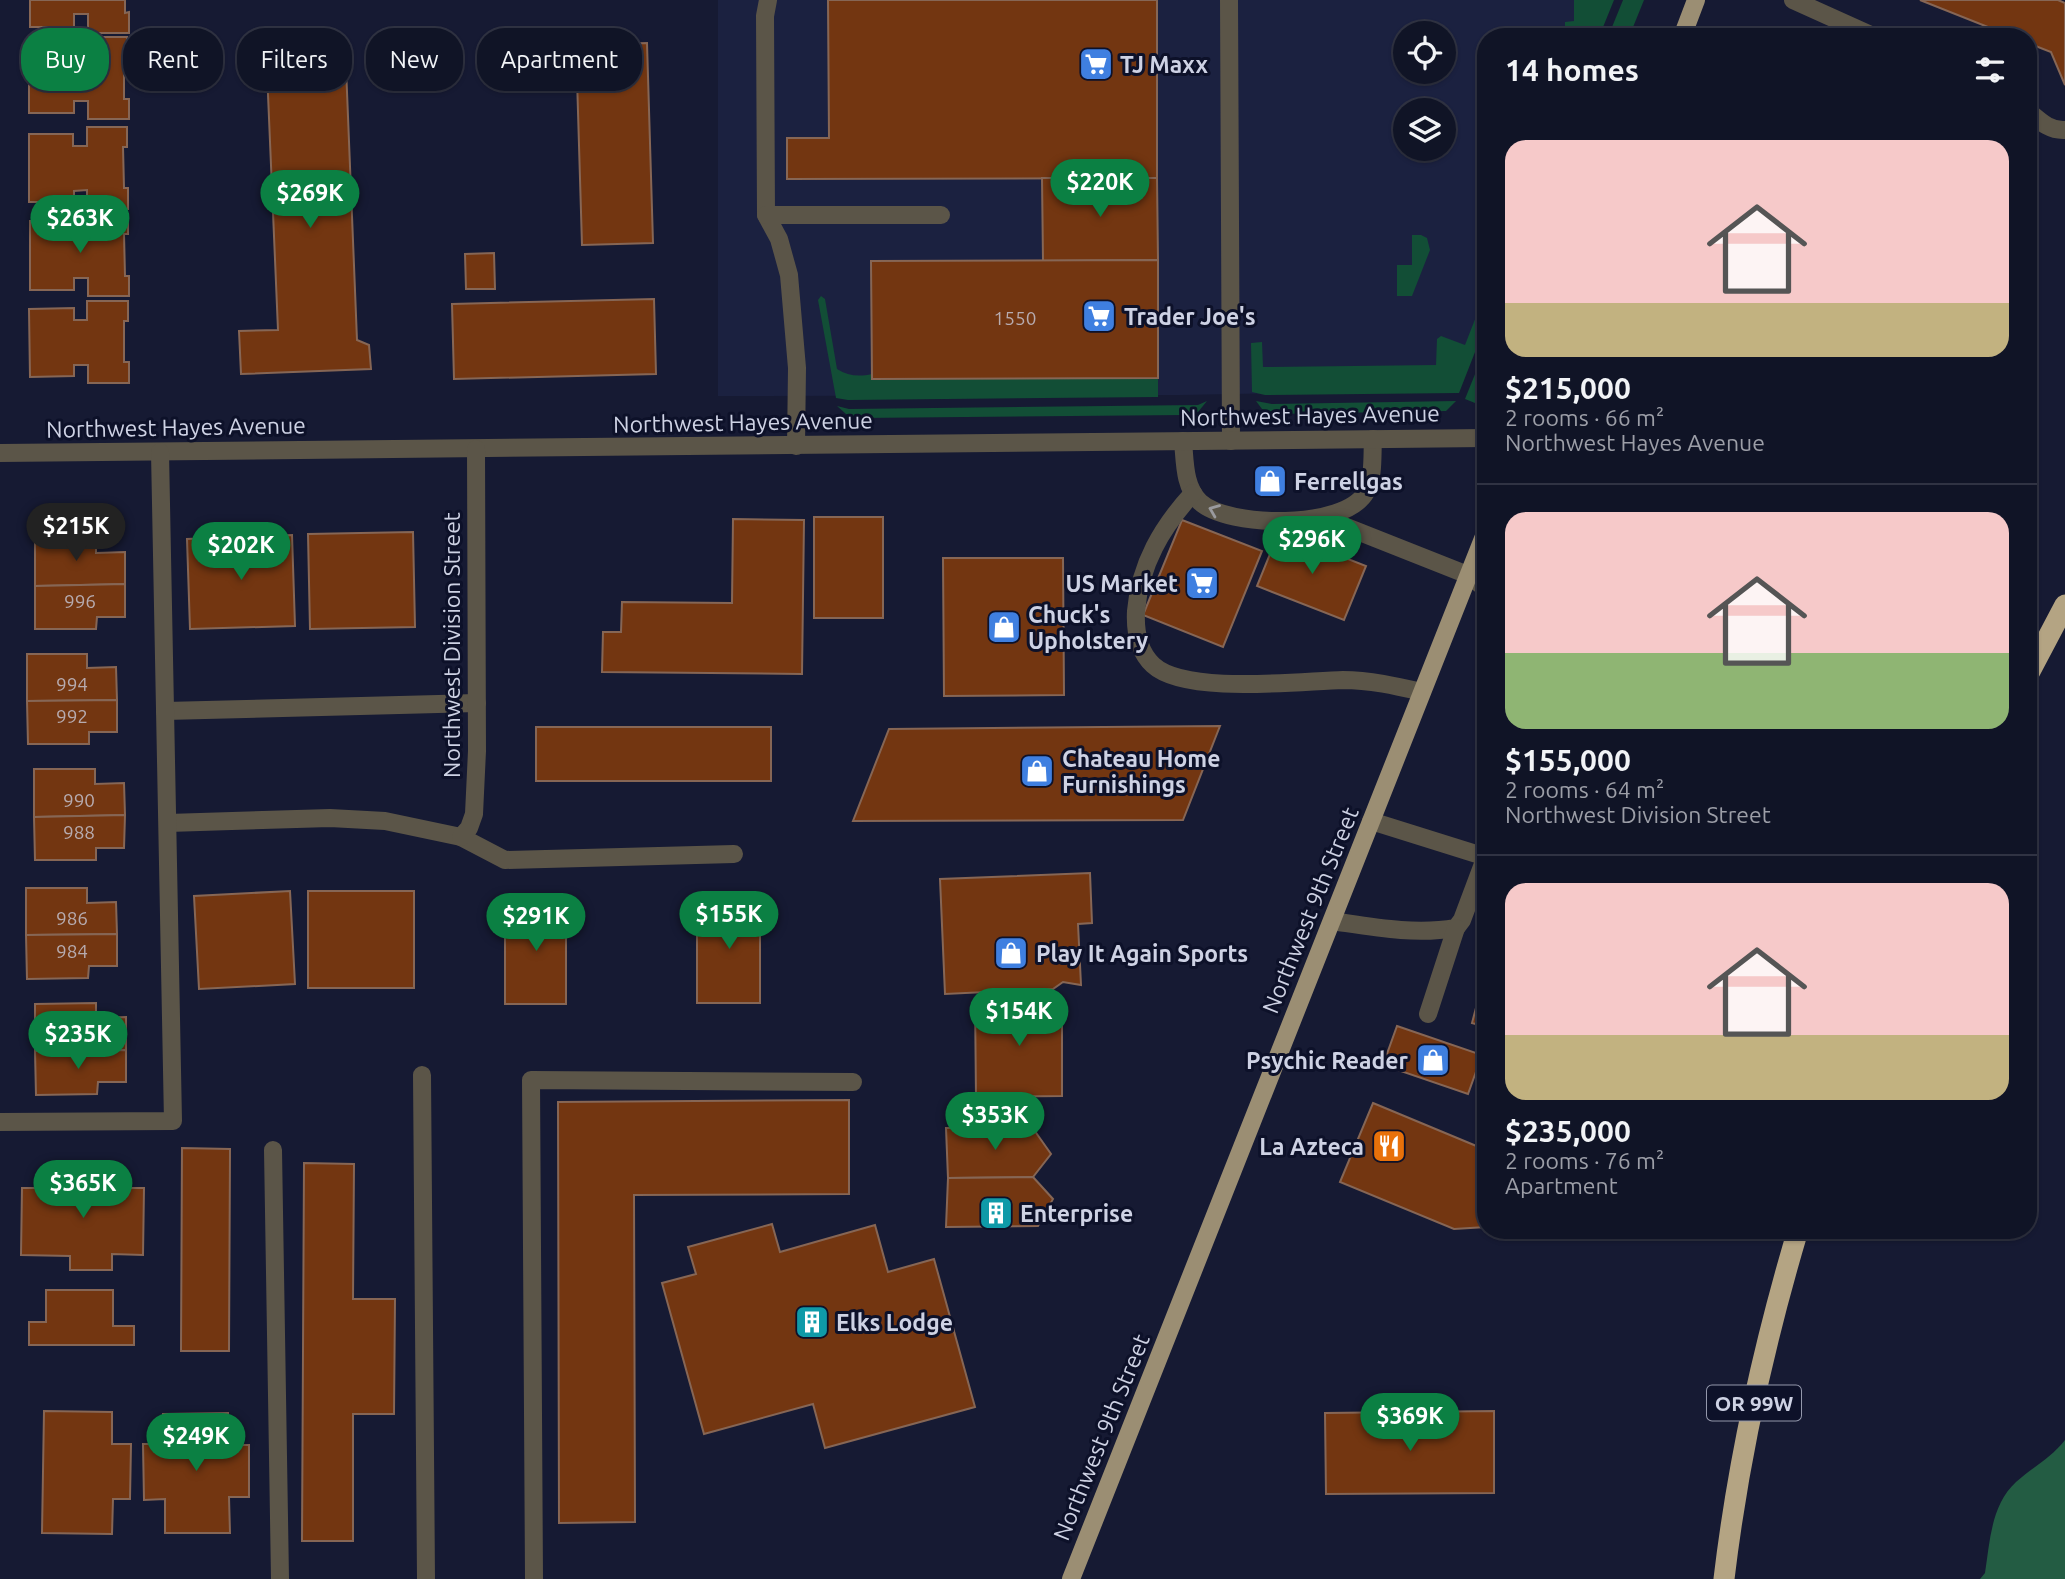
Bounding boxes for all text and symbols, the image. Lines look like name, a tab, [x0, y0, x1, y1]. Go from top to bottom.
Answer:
map controls	[1393, 21, 1456, 161]
button: locate	[1393, 21, 1456, 84]
chip: Buy	[21, 28, 109, 91]
chip: Rent	[123, 28, 223, 91]
chip: Filters	[237, 28, 352, 91]
chip: New	[366, 28, 463, 91]
chip: Apartment	[477, 28, 642, 91]
supermarket icon: TJ Maxx	[1077, 45, 1115, 83]
icon: filters	[1971, 51, 2009, 89]
place label: TJ Maxx	[1120, 52, 1208, 77]
text: 14 homes	[1505, 53, 1639, 87]
button: layers	[1393, 98, 1456, 161]
pin: $220K	[1051, 160, 1149, 219]
text: $220K	[1066, 169, 1134, 194]
pin: $269K	[261, 170, 359, 230]
text: $269K	[276, 180, 344, 205]
icon: home	[1694, 186, 1820, 312]
pin: $263K	[31, 196, 129, 255]
text: $263K	[46, 205, 114, 230]
supermarket icon: Trader Joe's	[1080, 297, 1118, 335]
place label: Trader Joe's	[1124, 304, 1256, 329]
house number: 1550	[994, 307, 1036, 329]
text: $215,000	[1505, 371, 1631, 405]
street label: Northwest Hayes Avenue	[1180, 400, 1440, 430]
text: 2 rooms · 66 m²	[1505, 405, 1664, 430]
street label: Northwest Hayes Avenue	[613, 407, 873, 437]
street label: Northwest Hayes Avenue	[46, 412, 306, 442]
text: Northwest Hayes Avenue	[1505, 430, 1765, 455]
shop icon: Ferrellgas	[1251, 462, 1289, 500]
place label: Ferrellgas	[1294, 469, 1403, 494]
pin: $215K	[27, 504, 125, 563]
one-way arrow	[1209, 504, 1221, 518]
street label: Northwest Division Street	[439, 512, 464, 778]
text: $215K	[42, 513, 110, 538]
pin: $296K	[1263, 516, 1361, 576]
pin: $202K	[192, 522, 290, 582]
text: $296K	[1278, 526, 1346, 551]
text: $202K	[207, 532, 275, 557]
icon: home	[1694, 558, 1820, 684]
supermarket icon: US Market	[1183, 564, 1221, 602]
place label: US Market	[1066, 571, 1178, 596]
house number: 996	[64, 590, 96, 612]
place label: Chuck's Upholstery	[1028, 602, 1148, 653]
shop icon: Chuck's Upholstery	[985, 608, 1023, 646]
house number: 994	[56, 673, 88, 695]
house number: 992	[56, 705, 88, 727]
text: $155,000	[1505, 743, 1631, 777]
place label: Chateau Home Furnishings	[1062, 746, 1220, 797]
shop icon: Chateau Home Furnishings	[1018, 752, 1056, 790]
text: 2 rooms · 64 m²	[1505, 777, 1664, 802]
house number: 990	[63, 789, 95, 811]
text: Northwest Division Street	[1505, 802, 1771, 827]
street label: Northwest 9th Street	[1257, 803, 1363, 1017]
house number: 988	[63, 821, 95, 843]
pin: $155K	[680, 892, 778, 951]
pin: $291K	[487, 894, 585, 953]
text: $155K	[695, 901, 763, 926]
text: $291K	[502, 903, 570, 928]
house number: 986	[56, 907, 88, 929]
icon: home	[1694, 929, 1820, 1055]
shop icon: Play It Again Sports	[992, 934, 1030, 972]
house number: 984	[56, 940, 88, 962]
place label: Play It Again Sports	[1036, 941, 1248, 966]
pin: $154K	[970, 988, 1068, 1048]
text: $154K	[985, 998, 1053, 1023]
pin: $235K	[29, 1012, 127, 1071]
text: $235K	[44, 1021, 112, 1046]
shop icon: Psychic Reader	[1414, 1041, 1452, 1079]
place label: Psychic Reader	[1246, 1048, 1409, 1073]
pin: $353K	[946, 1092, 1044, 1152]
text: $353K	[961, 1102, 1029, 1127]
text: $235,000	[1505, 1114, 1631, 1148]
restaurant icon: La Azteca	[1370, 1127, 1408, 1165]
place label: La Azteca	[1259, 1134, 1364, 1159]
text: 2 rooms · 76 m²	[1505, 1148, 1664, 1173]
pin: $365K	[34, 1160, 132, 1220]
text: $365K	[49, 1170, 117, 1195]
text: Apartment	[1505, 1173, 1618, 1198]
building icon: Enterprise	[977, 1194, 1015, 1232]
place label: Enterprise	[1020, 1201, 1133, 1226]
building icon: Elks Lodge	[793, 1303, 831, 1341]
place label: Elks Lodge	[836, 1310, 953, 1335]
street label: Northwest 9th Street	[1048, 1330, 1154, 1544]
road number: OR 99W	[1707, 1386, 1801, 1420]
pin: $369K	[1361, 1394, 1459, 1453]
text: $369K	[1376, 1403, 1444, 1428]
pin: $249K	[147, 1414, 245, 1473]
text: $249K	[162, 1423, 230, 1448]

